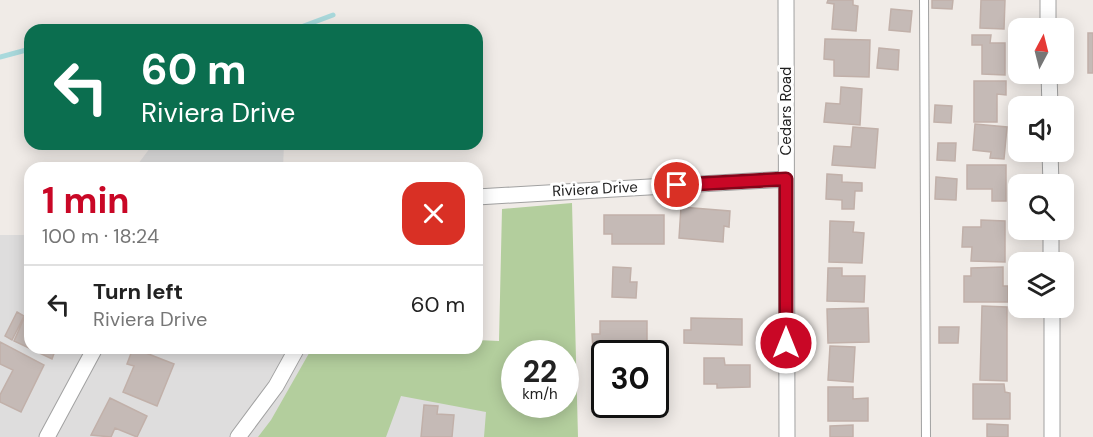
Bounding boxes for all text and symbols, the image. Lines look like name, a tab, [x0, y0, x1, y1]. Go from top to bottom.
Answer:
north arrow	[1008, 18, 1074, 84]
map controls	[1008, 18, 1074, 318]
text: 60 m	[141, 42, 247, 97]
icon: left	[42, 48, 120, 126]
street label: Cedars Road	[776, 67, 796, 155]
text: Riviera Drive	[141, 95, 295, 130]
button: sound	[1008, 96, 1074, 162]
pin	[651, 159, 702, 210]
icon: arrive	[660, 168, 693, 201]
button: search	[1008, 174, 1074, 240]
text: 1 min	[42, 177, 130, 224]
street label: Riviera Drive	[552, 177, 638, 201]
button: close	[402, 182, 465, 245]
text: 100 m · 18:24	[42, 223, 159, 249]
button: layers	[1008, 252, 1074, 318]
text: Turn left	[93, 277, 183, 306]
icon: left	[42, 288, 75, 321]
text: 60 m	[411, 290, 465, 319]
text: Riviera Drive	[93, 306, 207, 332]
position arrow	[754, 311, 818, 375]
speed limit sign: 30	[591, 340, 669, 418]
text: 22	[523, 352, 557, 391]
text: km/h	[522, 384, 558, 404]

